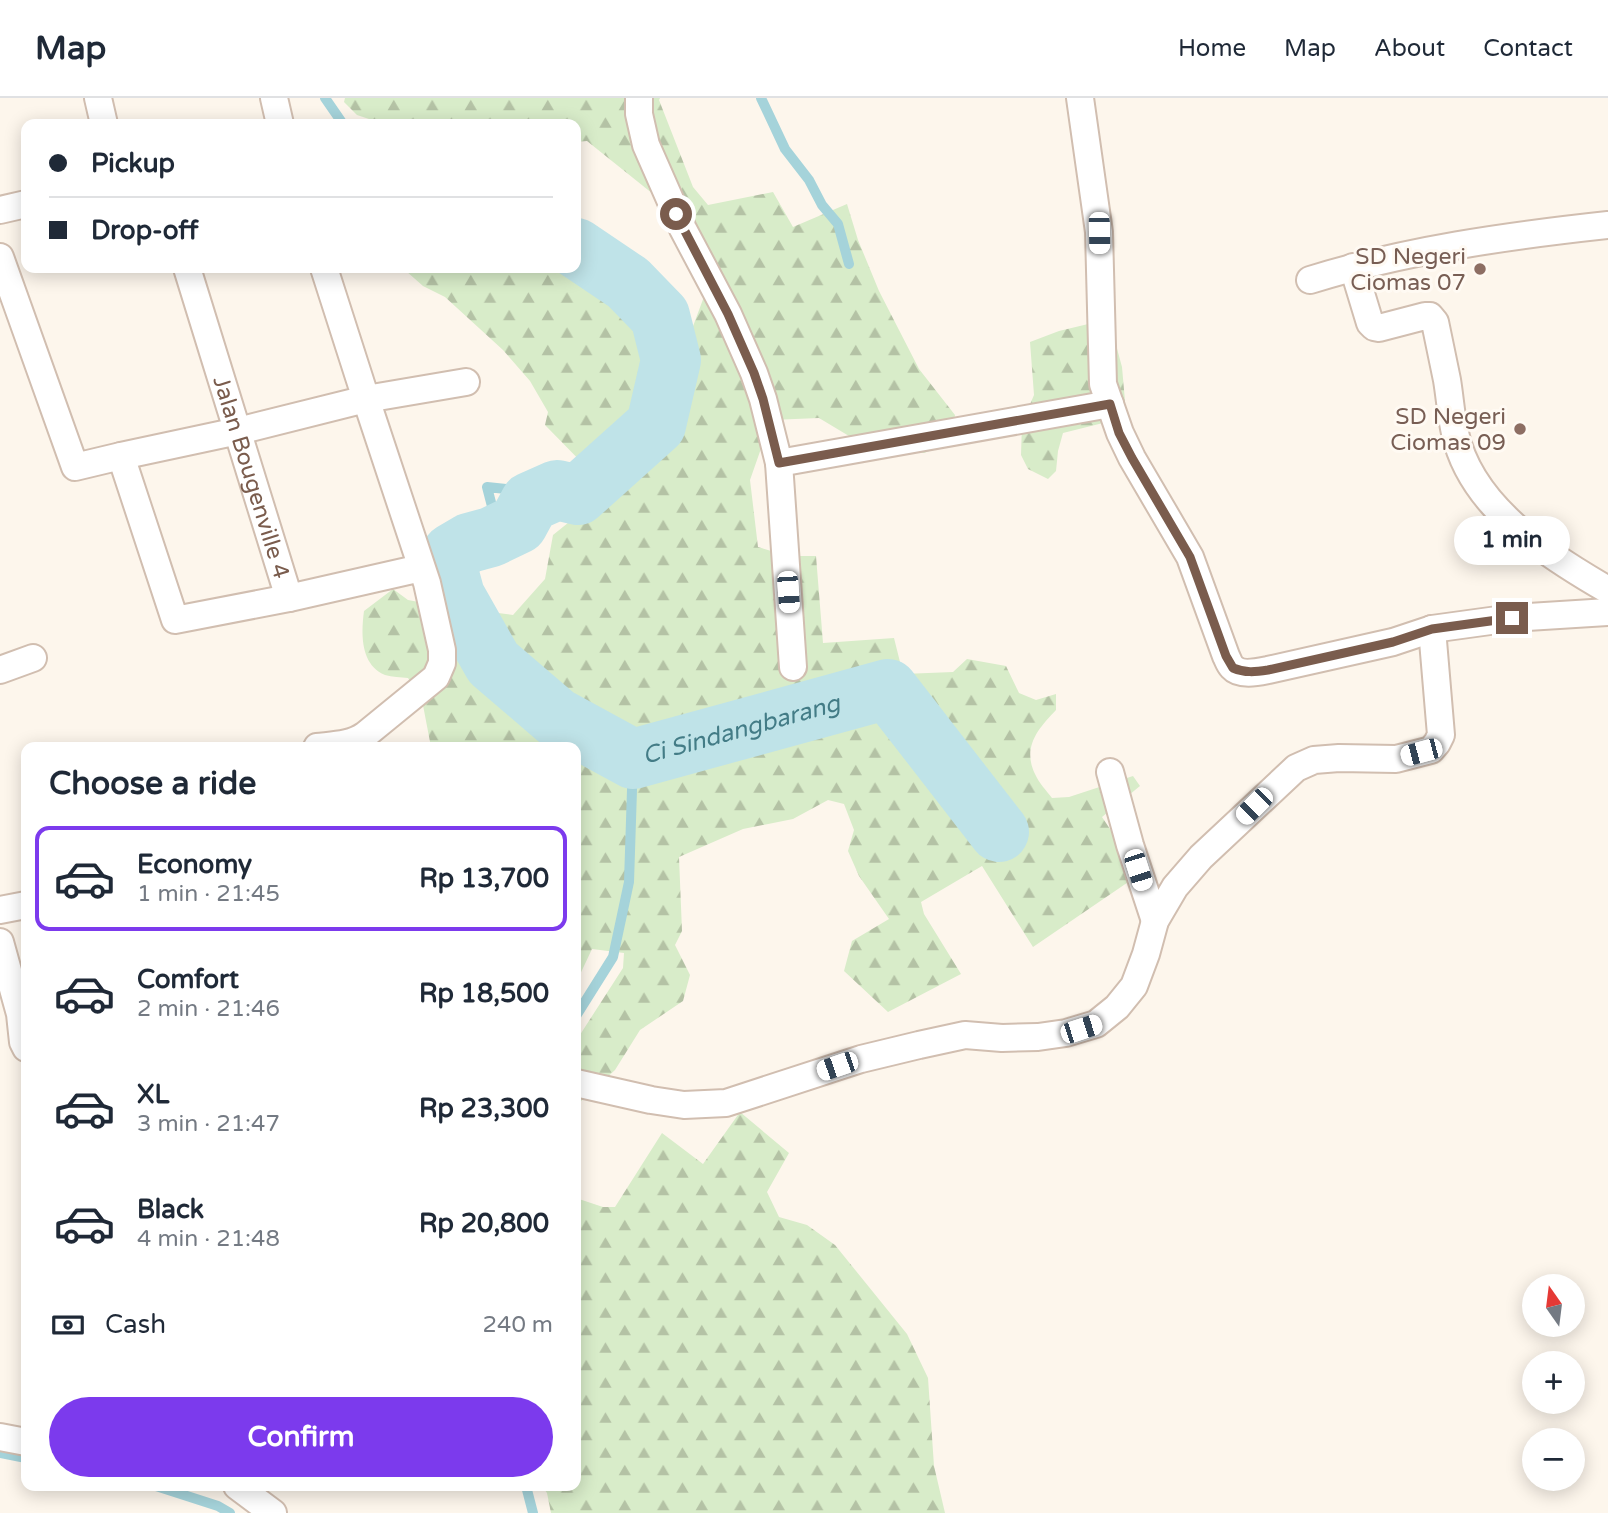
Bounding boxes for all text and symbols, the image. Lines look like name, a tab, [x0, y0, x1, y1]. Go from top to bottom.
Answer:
text: Map	[35, 29, 106, 68]
text: Home	[1178, 34, 1246, 63]
text: Map	[1284, 34, 1336, 63]
text: About	[1374, 34, 1445, 63]
text: Contact	[1483, 34, 1573, 63]
text: Pickup	[91, 148, 175, 179]
route start	[660, 198, 692, 230]
car	[1089, 212, 1110, 254]
text: Drop-off	[91, 215, 198, 246]
place label: SD Negeri Ciomas 07	[1350, 243, 1466, 297]
marker: SD Negeri Ciomas 07	[1472, 261, 1488, 277]
street label: Jalan Bougenville 4	[206, 373, 295, 582]
place label: SD Negeri Ciomas 09	[1390, 403, 1506, 457]
marker: SD Negeri Ciomas 09	[1512, 421, 1528, 437]
callout: 1 min	[1454, 517, 1570, 566]
text: 1 min	[1481, 526, 1543, 554]
car	[777, 570, 800, 614]
route end	[1496, 602, 1528, 634]
water label: Ci Sindangbarang	[639, 688, 845, 771]
car	[1398, 736, 1445, 768]
text: Choose a ride	[49, 765, 256, 803]
car	[1232, 784, 1277, 828]
icon: car	[53, 847, 116, 910]
car	[1122, 847, 1155, 893]
text: Economy	[137, 849, 252, 880]
text: Rp 13,700	[419, 863, 549, 894]
text: 1 min · 21:45	[137, 880, 280, 908]
icon: car	[53, 962, 116, 1025]
text: Comfort	[137, 964, 239, 995]
text: Rp 18,500	[419, 978, 549, 1009]
text: 2 min · 21:46	[137, 995, 280, 1023]
car	[1058, 1013, 1105, 1045]
car	[814, 1049, 861, 1083]
icon: car	[53, 1077, 116, 1140]
text: XL	[137, 1079, 169, 1110]
text: Rp 23,300	[419, 1093, 549, 1124]
text: 3 min · 21:47	[137, 1110, 280, 1138]
icon: car	[53, 1192, 116, 1255]
text: Black	[137, 1194, 204, 1225]
text: Rp 20,800	[419, 1208, 549, 1239]
text: 4 min · 21:48	[137, 1225, 280, 1253]
north arrow	[1522, 1274, 1586, 1337]
map controls	[1522, 1274, 1585, 1491]
icon: cash	[49, 1306, 87, 1344]
text: Cash	[105, 1309, 166, 1340]
text: 240 m	[483, 1311, 553, 1339]
button: +	[1522, 1351, 1585, 1414]
button: Confirm	[49, 1397, 553, 1477]
button: −	[1522, 1428, 1585, 1491]

